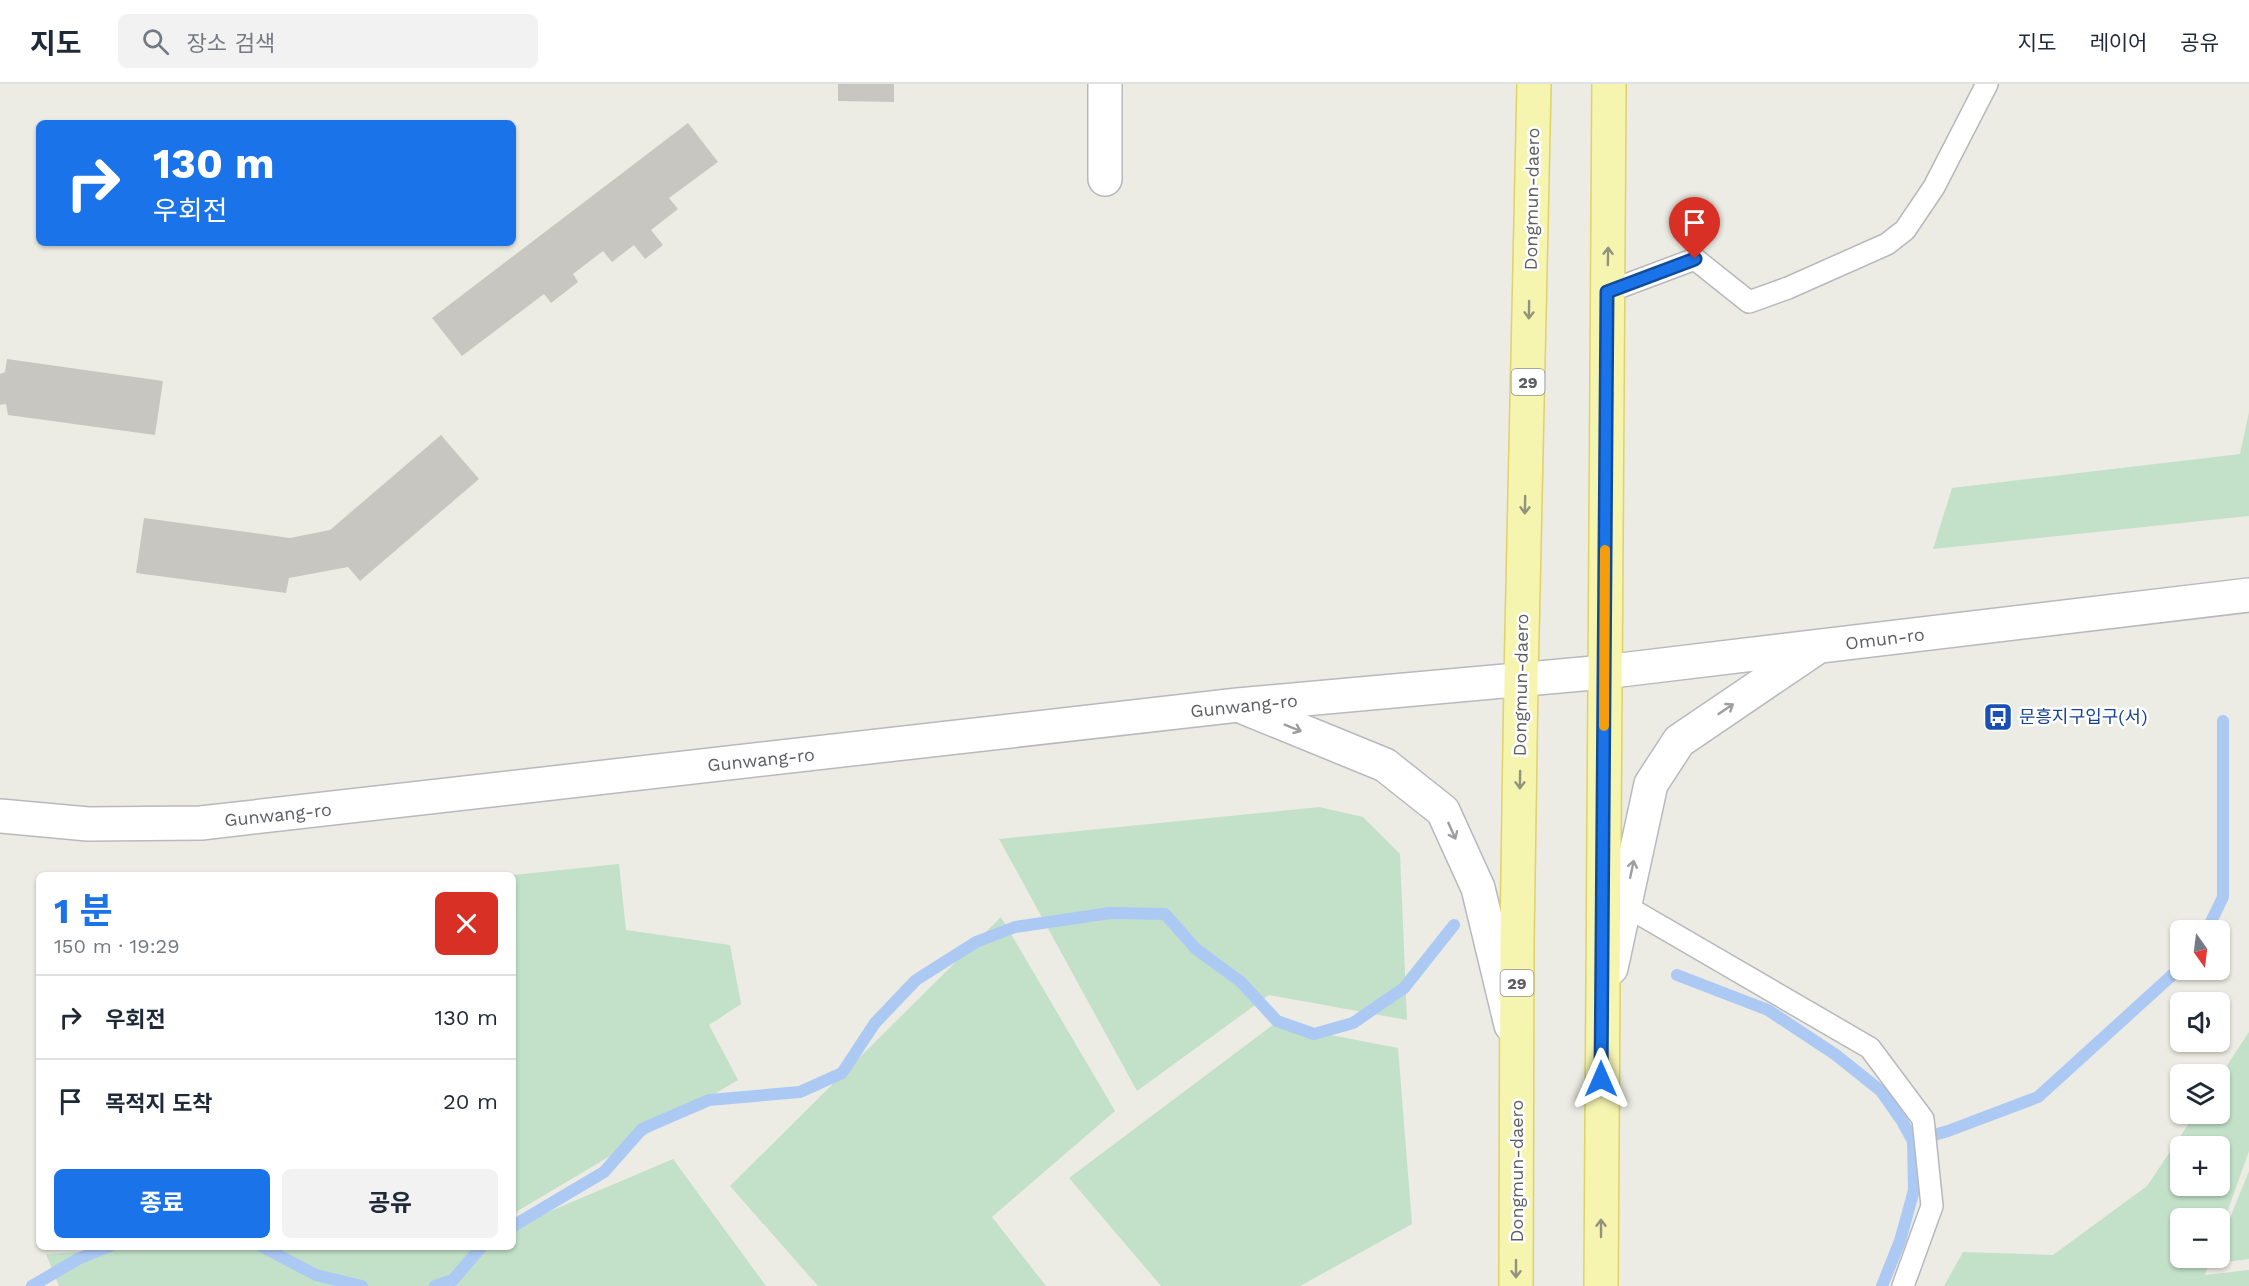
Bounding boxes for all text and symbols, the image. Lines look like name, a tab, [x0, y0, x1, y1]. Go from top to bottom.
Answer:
search box	[118, 14, 538, 68]
icon: search	[139, 25, 172, 58]
text: 지도	[30, 27, 82, 60]
text: 지도	[2018, 30, 2056, 55]
text: 레이어	[2089, 30, 2147, 55]
text: 공유	[2180, 30, 2219, 55]
text: 장소 검색	[187, 31, 275, 56]
street label: Dongmun-daero	[1520, 127, 1543, 271]
text: 130 m	[153, 139, 275, 188]
icon: right	[54, 144, 132, 222]
text: 우회전	[153, 195, 228, 227]
pin	[1669, 197, 1720, 259]
icon: arrive	[1678, 206, 1711, 239]
one-way arrow	[1602, 247, 1613, 267]
one-way arrow	[1524, 300, 1535, 320]
road number: 29	[1512, 369, 1544, 395]
one-way arrow	[1519, 495, 1531, 515]
street label: Dongmun-daero	[1509, 613, 1532, 757]
street label: Omun-ro	[1844, 623, 1926, 654]
street label: Gunwang-ro	[1189, 689, 1299, 722]
bus stop icon: 문흥지구입구(서)	[1982, 701, 2014, 733]
one-way arrow	[1717, 703, 1734, 715]
place label: 문흥지구입구(서)	[2019, 706, 2148, 727]
one-way arrow	[1283, 723, 1301, 734]
street label: Gunwang-ro	[706, 743, 816, 776]
one-way arrow	[1514, 770, 1525, 790]
street label: Gunwang-ro	[223, 798, 333, 831]
one-way arrow	[1446, 821, 1458, 839]
one-way arrow	[1627, 860, 1639, 879]
text: 1 분	[54, 890, 113, 932]
button: close	[435, 892, 498, 955]
north arrow	[2170, 920, 2230, 980]
map controls	[2170, 920, 2230, 1268]
text: 150 m · 19:29	[54, 934, 180, 958]
road number: 29	[1500, 970, 1534, 996]
button: sound	[2170, 992, 2230, 1052]
icon: right	[54, 1001, 87, 1034]
text: 130 m	[434, 1005, 498, 1030]
text: 우회전	[105, 1007, 166, 1032]
position arrow	[1569, 1047, 1633, 1111]
button: layers	[2170, 1064, 2230, 1124]
icon: arrive	[54, 1085, 87, 1118]
text: 20 m	[443, 1089, 498, 1114]
text: 목적지 도착	[105, 1091, 213, 1116]
street label: Dongmun-daero	[1506, 1100, 1527, 1242]
button: +	[2170, 1136, 2230, 1196]
button: 종료	[54, 1169, 270, 1238]
button: 공유	[282, 1169, 498, 1238]
button: −	[2170, 1208, 2230, 1268]
one-way arrow	[1595, 1218, 1607, 1238]
one-way arrow	[1510, 1259, 1522, 1279]

